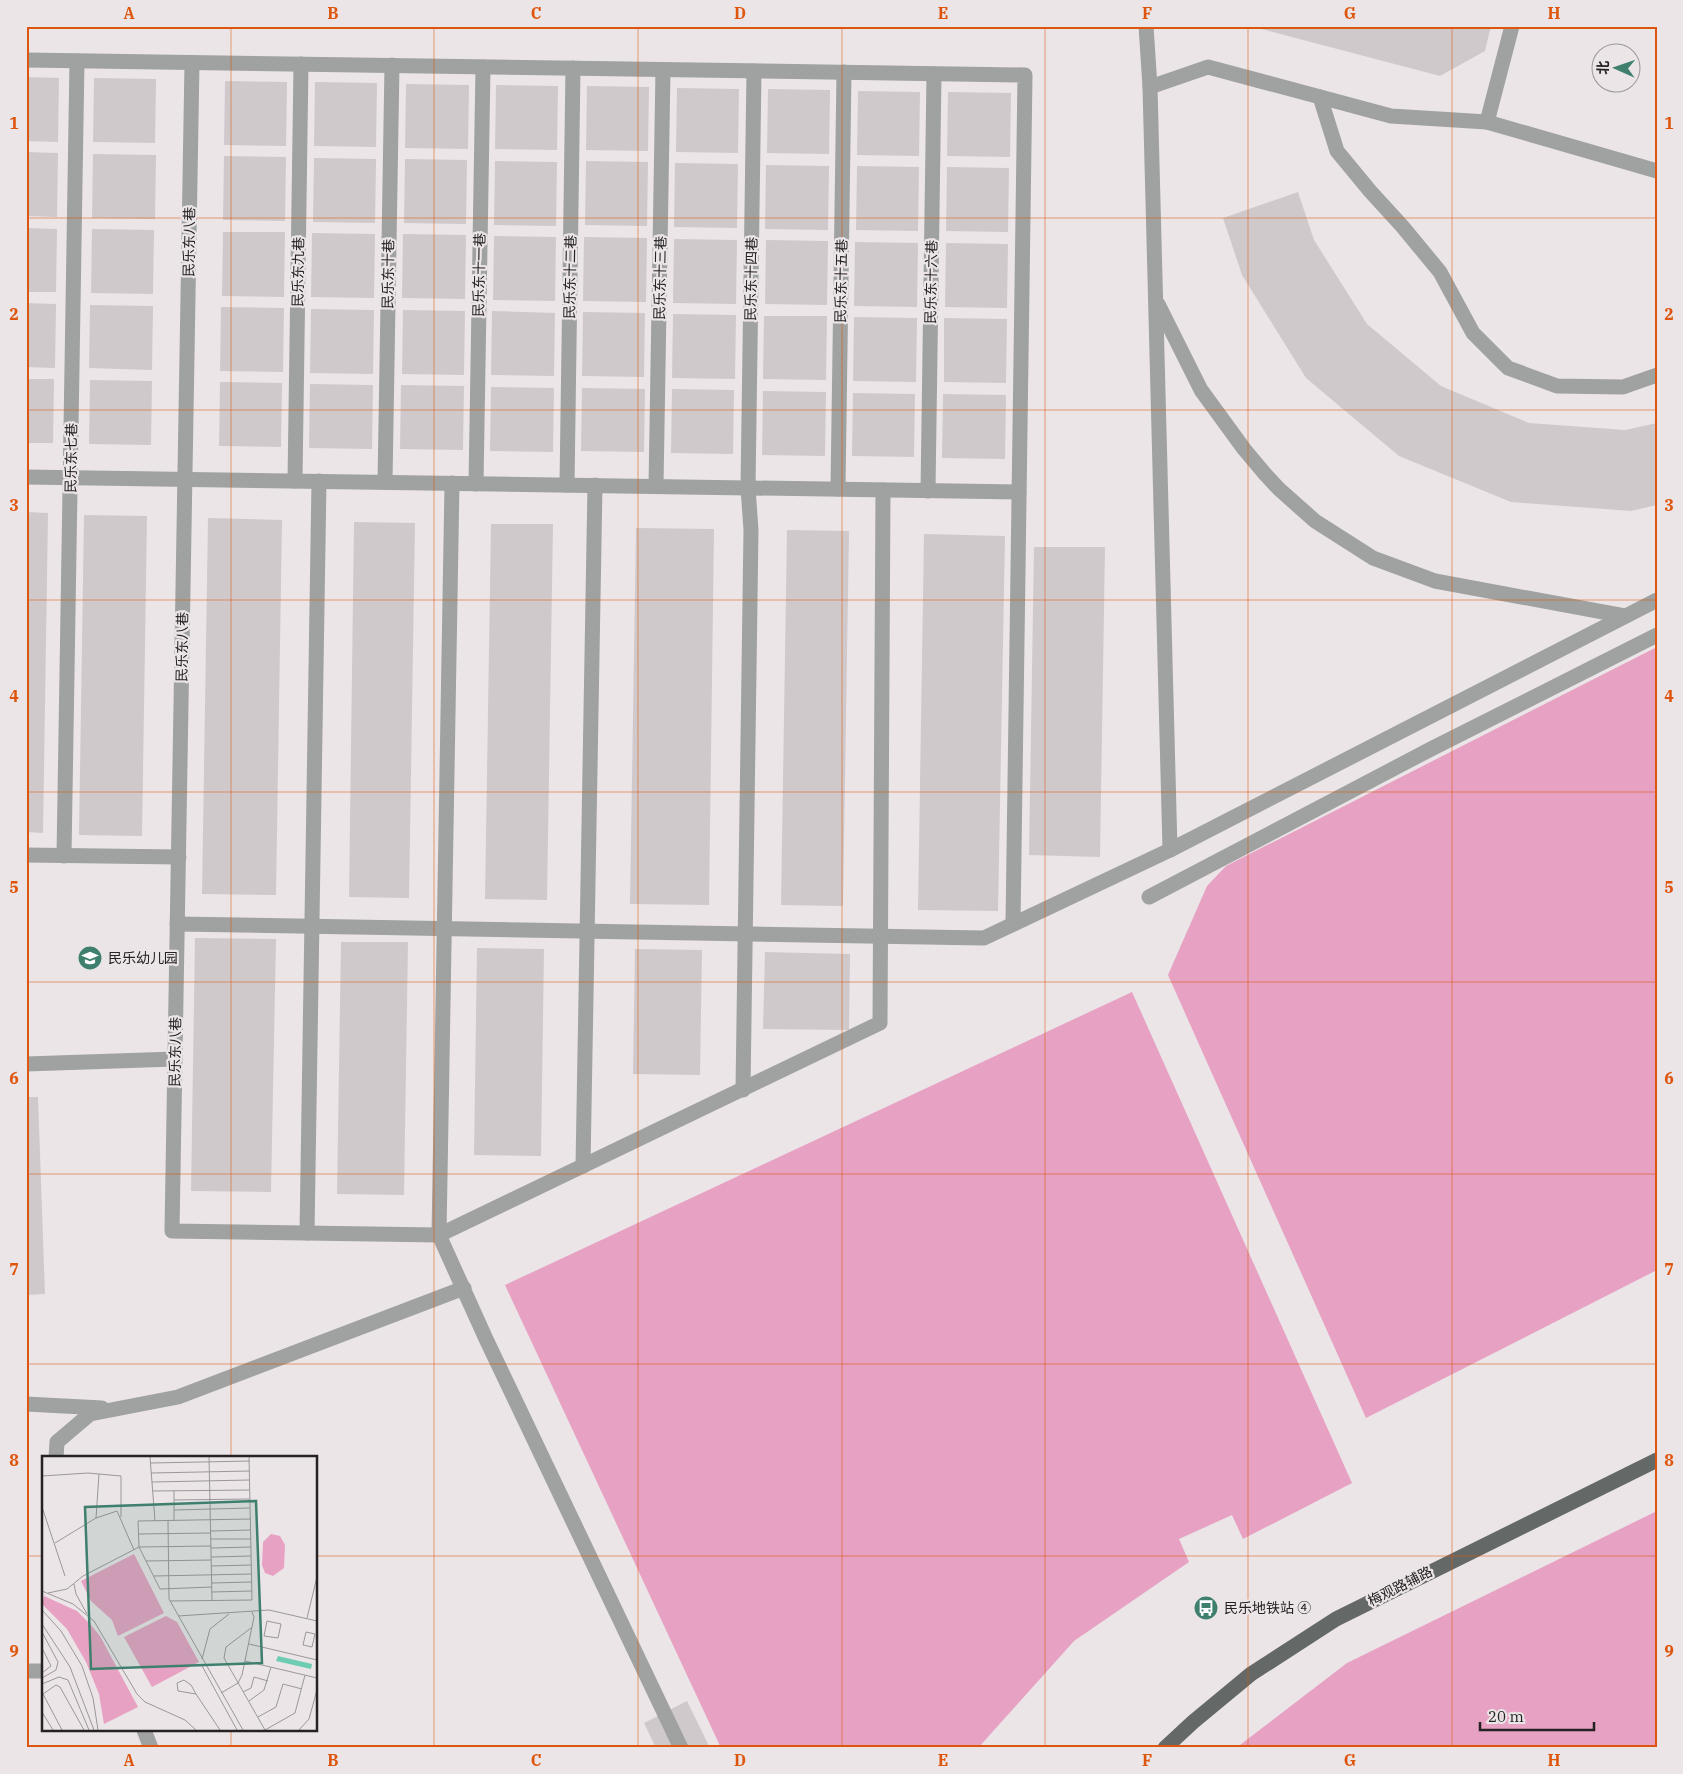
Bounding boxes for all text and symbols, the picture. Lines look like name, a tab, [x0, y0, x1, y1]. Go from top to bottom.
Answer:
text: A	[123, 3, 135, 23]
text: B	[327, 3, 339, 23]
text: C	[531, 3, 541, 23]
text: D	[734, 3, 746, 23]
text: E	[938, 3, 948, 23]
text: F	[1142, 3, 1152, 23]
text: G	[1344, 3, 1356, 23]
text: H	[1548, 3, 1561, 23]
north arrow	[1590, 42, 1640, 92]
text: 北	[1594, 60, 1612, 75]
text: 1	[9, 113, 19, 133]
text: 1	[1664, 113, 1674, 133]
street label: 民乐东八巷	[179, 207, 199, 277]
street label: 民乐东十一巷	[469, 233, 489, 317]
street label: 民乐东十二巷	[560, 235, 580, 319]
street label: 民乐东十三巷	[650, 236, 670, 320]
street label: 民乐东九巷	[288, 237, 308, 307]
street label: 民乐东十四巷	[741, 237, 761, 321]
street label: 民乐东十巷	[378, 239, 398, 309]
street label: 民乐东十五巷	[831, 239, 851, 323]
street label: 民乐东十六巷	[921, 240, 941, 324]
text: 2	[9, 304, 19, 324]
text: 2	[1664, 304, 1674, 324]
street label: 民乐东七巷	[61, 423, 81, 493]
text: 3	[9, 495, 19, 515]
text: 3	[1664, 495, 1674, 515]
street label: 民乐东八巷	[172, 612, 192, 682]
text: 4	[9, 686, 19, 706]
text: 4	[1664, 686, 1674, 706]
text: 5	[9, 877, 19, 897]
text: 5	[1664, 877, 1674, 897]
school or university icon: 民乐幼儿园	[77, 945, 103, 971]
place label: 民乐幼儿园	[108, 949, 178, 967]
street label: 民乐东八巷	[165, 1017, 185, 1087]
text: 6	[9, 1068, 19, 1088]
text: 6	[1664, 1068, 1674, 1088]
text: 7	[9, 1259, 19, 1279]
text: 7	[1664, 1259, 1674, 1279]
text: 8	[9, 1450, 19, 1470]
text: 8	[1664, 1450, 1674, 1470]
inset map	[42, 1456, 318, 1732]
street label: 梅观路辅路	[1365, 1562, 1435, 1610]
bus stop icon: 民乐地铁站 ④	[1193, 1595, 1219, 1621]
place label: 民乐地铁站 ④	[1224, 1599, 1311, 1617]
text: 9	[9, 1641, 19, 1661]
text: 9	[1664, 1641, 1674, 1661]
scale bar	[1480, 1699, 1594, 1731]
text: 20 m	[1488, 1707, 1524, 1726]
text: A	[123, 1750, 135, 1770]
text: B	[327, 1750, 339, 1770]
text: C	[531, 1750, 541, 1770]
text: D	[734, 1750, 746, 1770]
text: E	[938, 1750, 948, 1770]
text: F	[1142, 1750, 1152, 1770]
text: G	[1344, 1750, 1356, 1770]
text: H	[1548, 1750, 1561, 1770]

